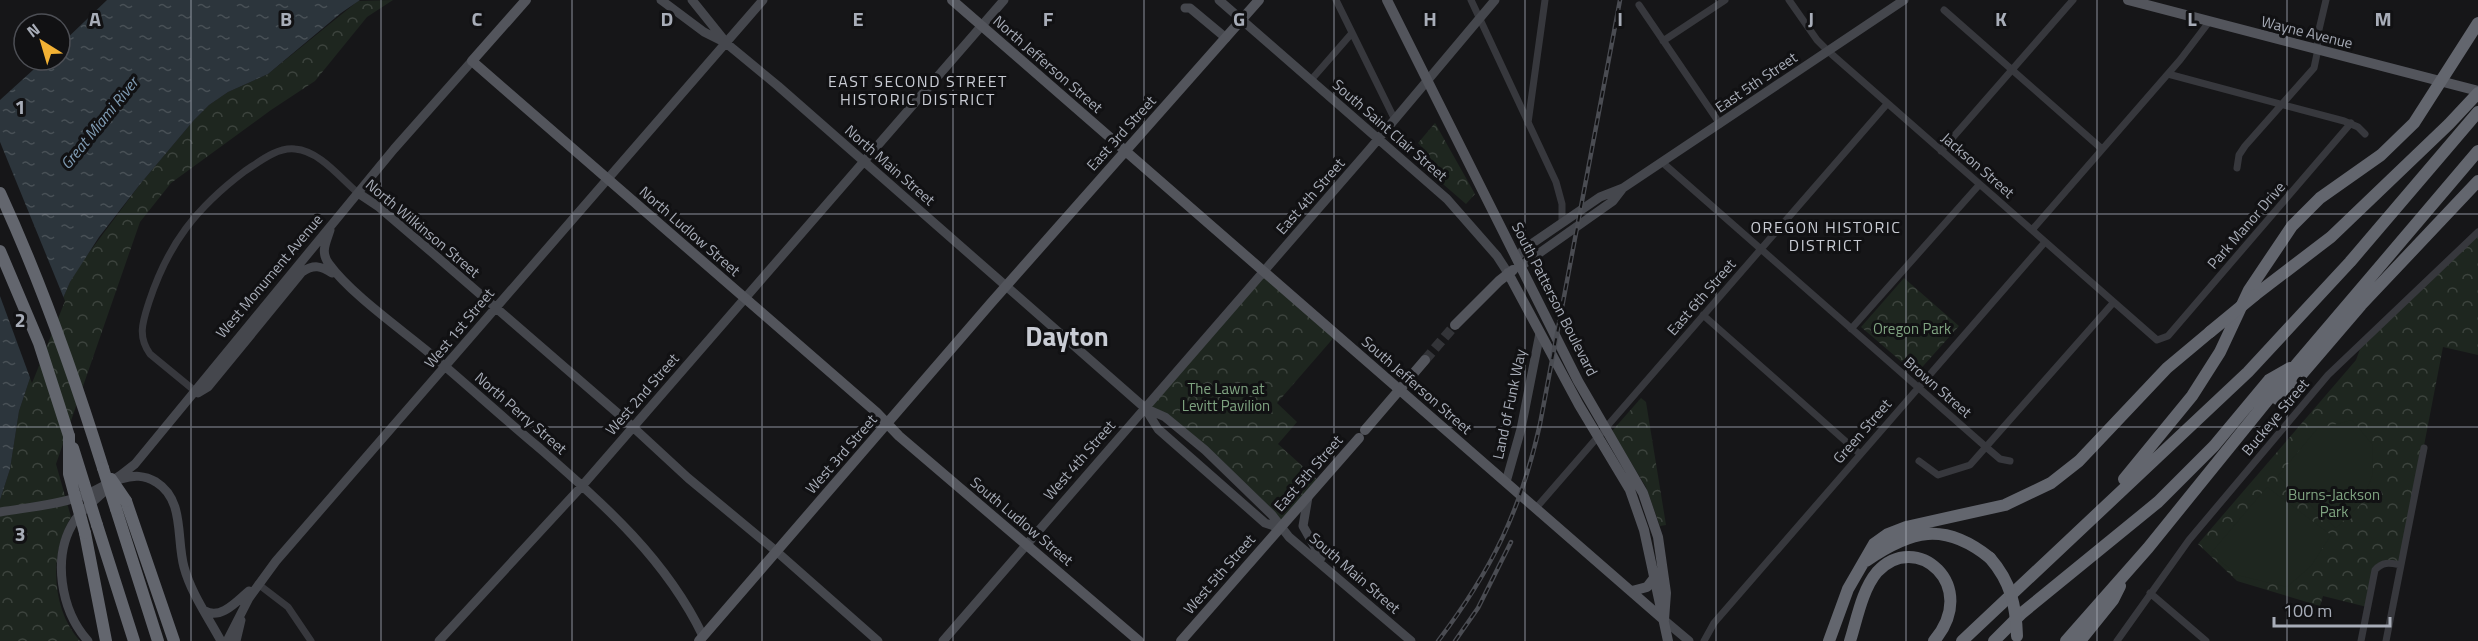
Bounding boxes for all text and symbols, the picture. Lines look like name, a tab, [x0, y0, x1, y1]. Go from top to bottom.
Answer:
text: A	[89, 3, 101, 34]
text: B	[280, 3, 292, 34]
text: C	[472, 3, 483, 34]
text: D	[661, 3, 673, 34]
text: E	[852, 3, 864, 34]
text: F	[1043, 3, 1054, 34]
text: G	[1233, 3, 1245, 34]
text: H	[1423, 3, 1437, 34]
text: I	[1617, 3, 1623, 34]
text: J	[1808, 3, 1814, 34]
text: K	[1995, 3, 2007, 34]
text: L	[2187, 3, 2197, 34]
text: M	[2374, 3, 2392, 34]
street label: North Jefferson Street	[988, 10, 1109, 119]
street label: Wayne Avenue	[2259, 10, 2355, 54]
north arrow	[12, 12, 72, 72]
text: N	[21, 17, 45, 43]
street label: East 5th Street	[1710, 45, 1802, 118]
district label: EAST SECOND STREET HISTORIC DISTRICT	[828, 69, 1008, 111]
water label: Great Miami River	[54, 70, 145, 174]
street label: South Saint Clair Street	[1327, 74, 1453, 187]
street label: East 3rd Street	[1081, 90, 1162, 176]
text: 1	[14, 91, 26, 122]
street label: North Main Street	[840, 119, 941, 211]
street label: Jackson Street	[1936, 127, 2020, 204]
street label: East 4th Street	[1270, 152, 1350, 239]
street label: North Wilkinson Street	[361, 173, 486, 283]
street label: Park Manor Drive	[2201, 176, 2291, 274]
street label: North Ludlow Street	[634, 180, 746, 282]
street label: West Monument Avenue	[210, 209, 328, 343]
district label: OREGON HISTORIC DISTRICT	[1751, 215, 1901, 257]
street label: South Patterson Boulevard	[1506, 218, 1604, 380]
street label: East 6th Street	[1661, 253, 1741, 340]
street label: West 1st Street	[418, 282, 500, 373]
text: 2	[14, 304, 26, 335]
district label: Dayton	[1025, 315, 1109, 356]
park label: Oregon Park	[1873, 317, 1951, 340]
street label: South Jefferson Street	[1357, 330, 1478, 440]
street label: West 2nd Street	[600, 347, 685, 440]
street label: Land of Funk Way	[1486, 347, 1532, 461]
street label: Brown Street	[1899, 351, 1978, 424]
street label: North Perry Street	[470, 366, 573, 460]
street label: Buckeye Street	[2236, 373, 2315, 461]
park label: The Lawn at Levitt Pavilion	[1182, 377, 1270, 417]
street label: Green Street	[1827, 393, 1897, 469]
street label: West 3rd Street	[800, 408, 883, 499]
street label: West 4th Street	[1038, 414, 1121, 505]
street label: East 5th Street	[1268, 429, 1348, 516]
street label: South Ludlow Street	[965, 471, 1079, 572]
park label: Burns-Jackson Park	[2288, 483, 2380, 523]
text: 3	[14, 518, 26, 549]
street label: South Main Street	[1304, 527, 1406, 620]
street label: West 5th Street	[1178, 528, 1261, 619]
scale bar	[2274, 590, 2390, 628]
text: 100 m	[2283, 597, 2332, 624]

